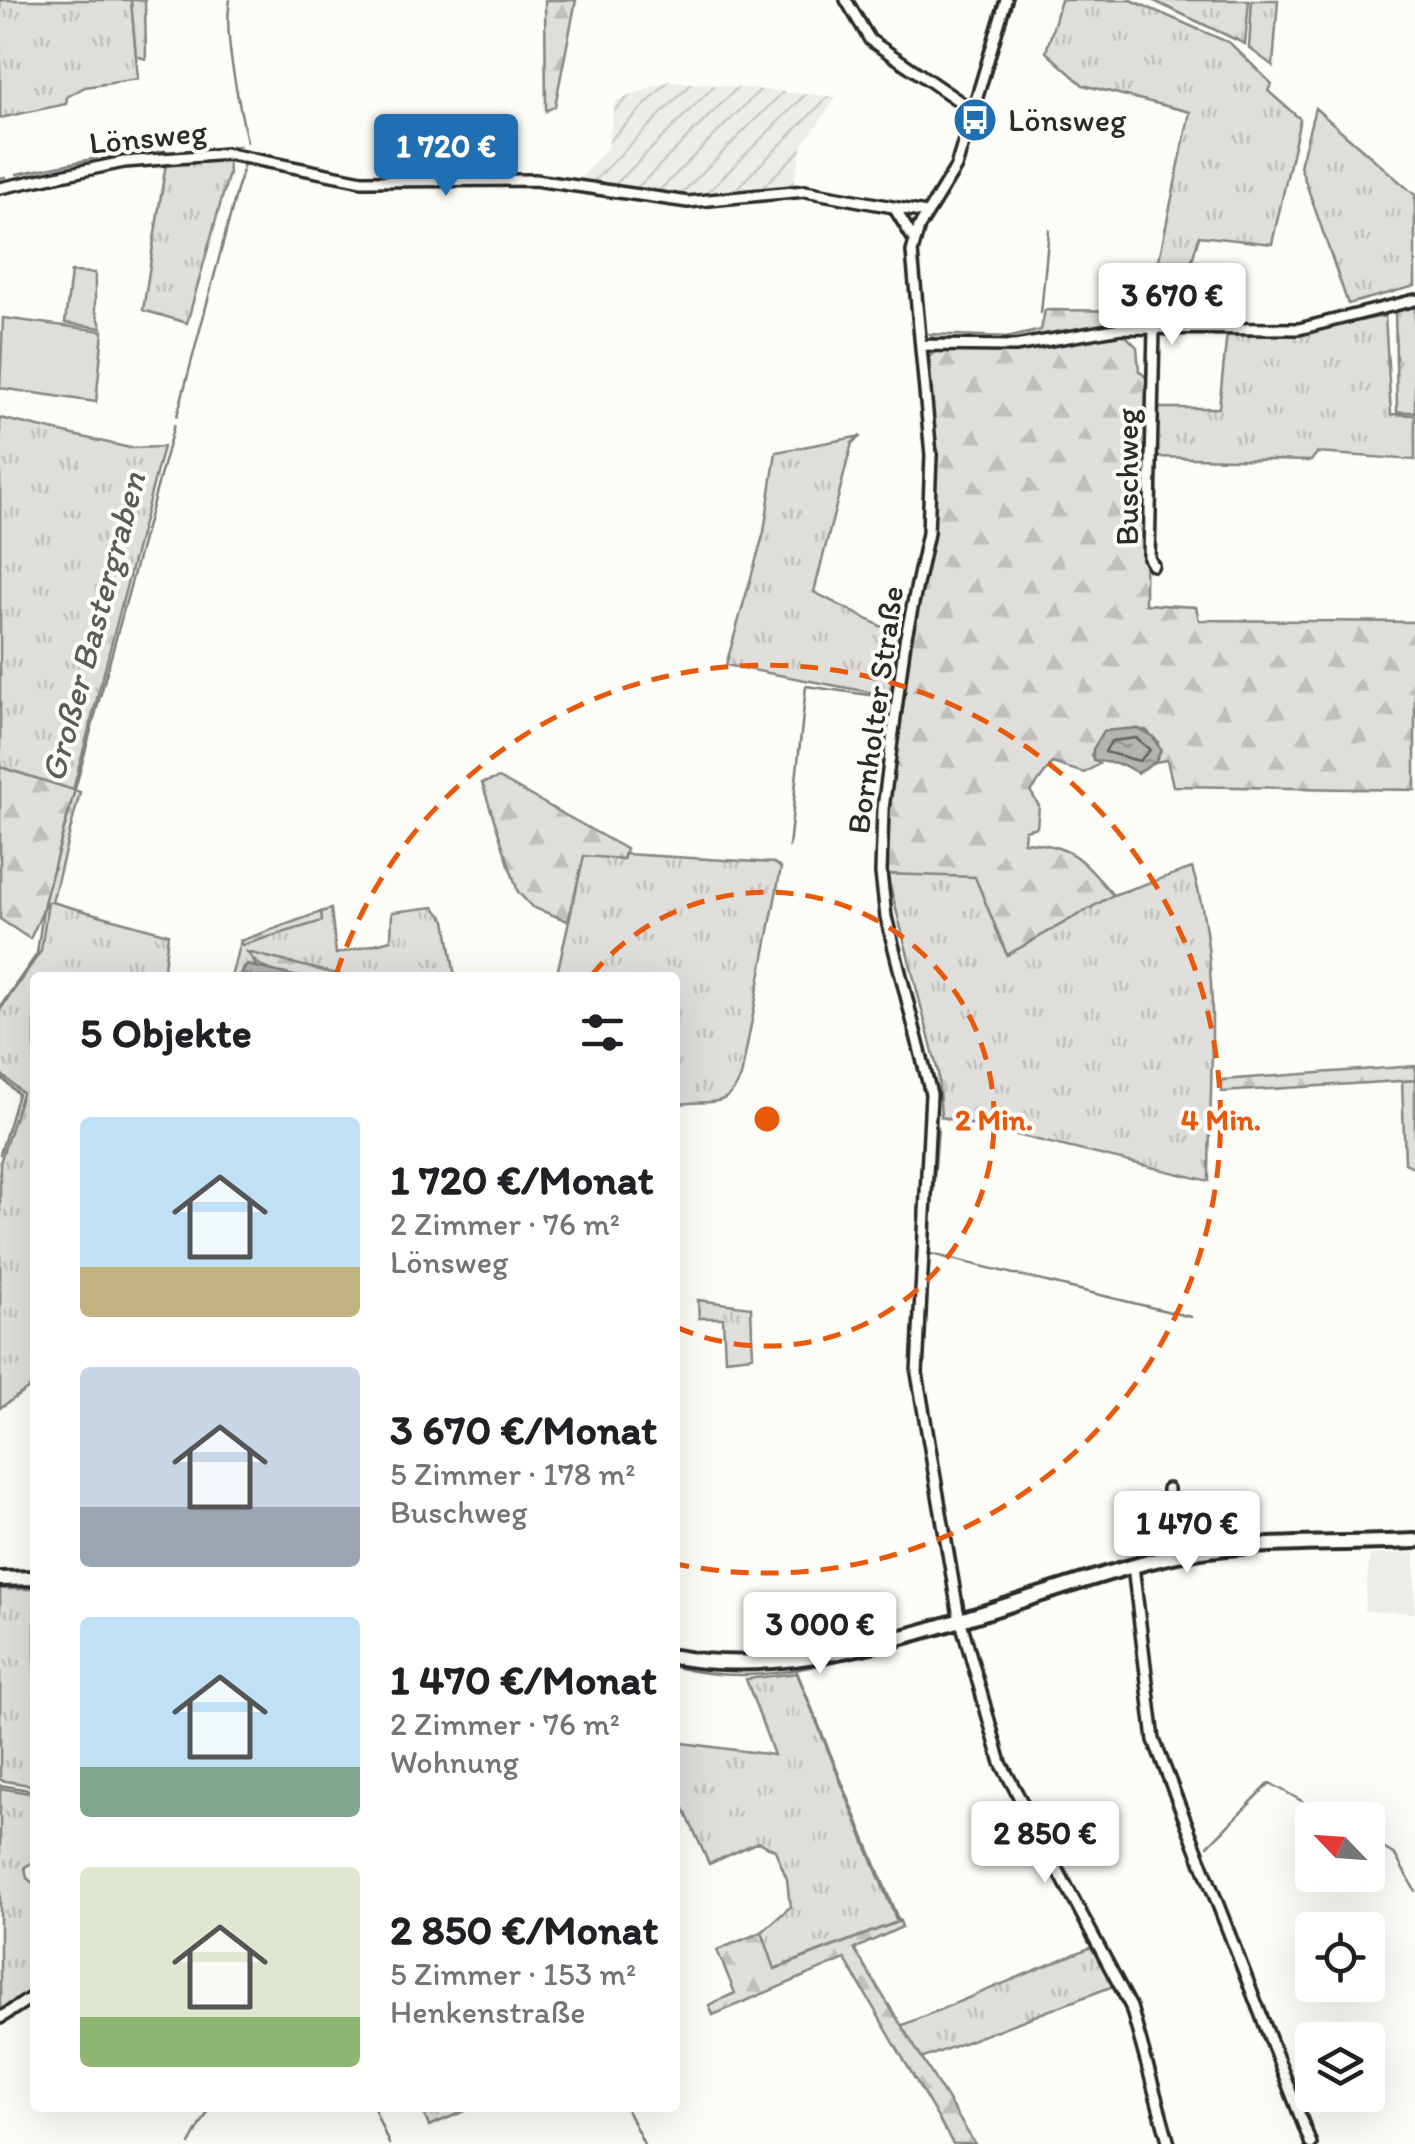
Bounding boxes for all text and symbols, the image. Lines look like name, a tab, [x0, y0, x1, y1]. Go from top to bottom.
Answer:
bus stop icon: Lönsweg	[952, 97, 998, 143]
place label: Lönsweg	[1008, 101, 1127, 139]
street label: Lönsweg	[87, 112, 209, 162]
pin: 1 720 €	[354, 114, 538, 199]
text: 1 720 €	[396, 127, 496, 165]
pin: 3 670 €	[1080, 263, 1264, 348]
text: 3 670 €	[1121, 276, 1223, 314]
street label: Buschweg	[1108, 408, 1146, 546]
water label: Großer Bastergraben	[31, 467, 155, 786]
street label: Bornholter Straße	[839, 584, 911, 836]
icon: filters	[575, 1005, 630, 1060]
text: 5 Objekte	[80, 1007, 252, 1058]
centre of rings	[749, 1101, 785, 1137]
text: 2 Min.	[955, 1101, 1033, 1138]
text: 4 Min.	[1181, 1101, 1261, 1138]
text: 1 720 €/Monat	[390, 1154, 653, 1205]
icon: home	[160, 1157, 280, 1277]
text: 2 Zimmer · 76 m²	[390, 1205, 620, 1243]
text: Lönsweg	[390, 1243, 508, 1281]
text: 3 670 €/Monat	[390, 1404, 657, 1455]
icon: home	[160, 1407, 280, 1527]
text: 5 Zimmer · 178 m²	[390, 1455, 635, 1493]
pin: 1 470 €	[1095, 1491, 1279, 1576]
text: Buschweg	[390, 1493, 527, 1531]
text: 1 470 €	[1136, 1504, 1238, 1542]
pin: 3 000 €	[728, 1592, 912, 1677]
text: 3 000 €	[765, 1605, 875, 1643]
text: 1 470 €/Monat	[390, 1654, 657, 1705]
icon: home	[160, 1657, 280, 1777]
text: 2 Zimmer · 76 m²	[390, 1705, 620, 1743]
text: Wohnung	[390, 1743, 519, 1781]
pin: 2 850 €	[953, 1801, 1137, 1886]
north arrow	[1295, 1802, 1385, 1892]
map controls	[1295, 1802, 1385, 2112]
text: 2 850 €	[993, 1814, 1097, 1852]
text: 2 850 €/Monat	[390, 1904, 658, 1955]
icon: home	[160, 1907, 280, 2027]
button: locate	[1295, 1912, 1385, 2002]
text: 5 Zimmer · 153 m²	[390, 1955, 636, 1993]
text: Henkenstraße	[390, 1993, 586, 2031]
button: layers	[1295, 2022, 1385, 2112]

